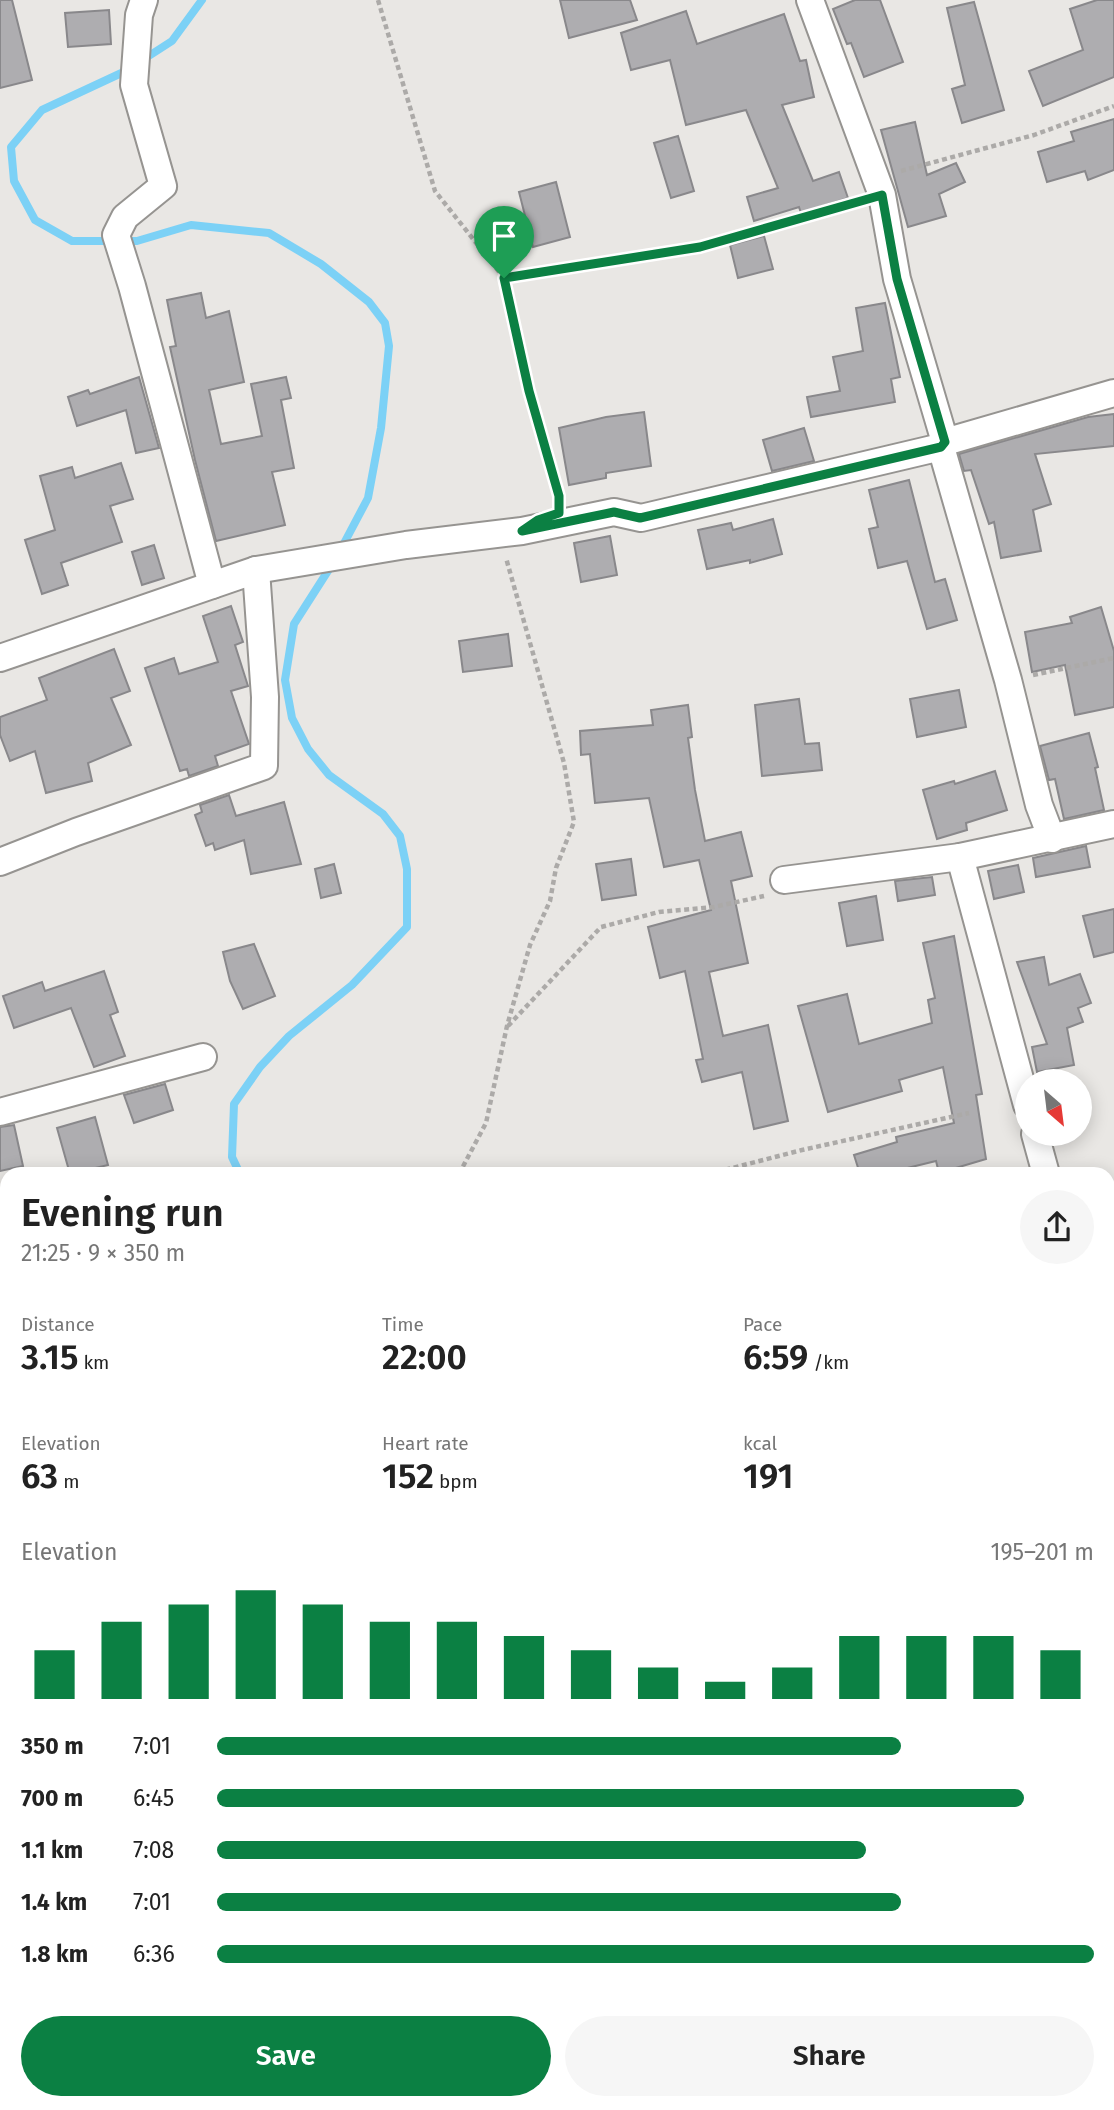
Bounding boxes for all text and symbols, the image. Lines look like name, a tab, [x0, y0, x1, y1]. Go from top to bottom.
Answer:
pin	[474, 206, 534, 278]
icon: arrive	[485, 217, 523, 255]
north arrow	[1015, 1069, 1092, 1146]
map controls	[1015, 1069, 1092, 1146]
text: Evening run	[21, 1190, 224, 1236]
button: share	[1020, 1190, 1094, 1264]
text: 21:25 · 9 × 350 m	[21, 1239, 185, 1267]
text: Distance	[21, 1313, 95, 1336]
text: Time	[382, 1313, 424, 1336]
text: Pace	[743, 1313, 782, 1336]
text: 3.15	[21, 1336, 78, 1378]
text: 22:00	[382, 1336, 467, 1378]
text: 6:59	[743, 1336, 808, 1378]
text: km	[78, 1351, 109, 1374]
text: /km	[808, 1351, 849, 1374]
text: Elevation	[21, 1432, 101, 1455]
text: Heart rate	[382, 1432, 469, 1455]
text: kcal	[743, 1432, 777, 1455]
text: 63	[21, 1455, 58, 1497]
text: 152	[382, 1455, 434, 1497]
text: 191	[743, 1455, 794, 1497]
text: m	[58, 1470, 79, 1493]
text: bpm	[434, 1470, 478, 1493]
text: Elevation	[21, 1538, 117, 1566]
text: 195–201 m	[990, 1538, 1094, 1566]
text: 350 m	[21, 1732, 84, 1760]
text: 7:01	[133, 1732, 171, 1760]
text: 700 m	[21, 1784, 83, 1812]
text: 6:45	[133, 1784, 174, 1812]
text: 1.1 km	[21, 1836, 83, 1864]
text: 7:08	[133, 1836, 174, 1864]
text: 1.4 km	[21, 1888, 87, 1916]
text: 7:01	[133, 1888, 171, 1916]
text: 1.8 km	[21, 1940, 88, 1968]
text: 6:36	[133, 1940, 175, 1968]
button: Save	[21, 2016, 551, 2096]
button: Share	[565, 2016, 1094, 2096]

